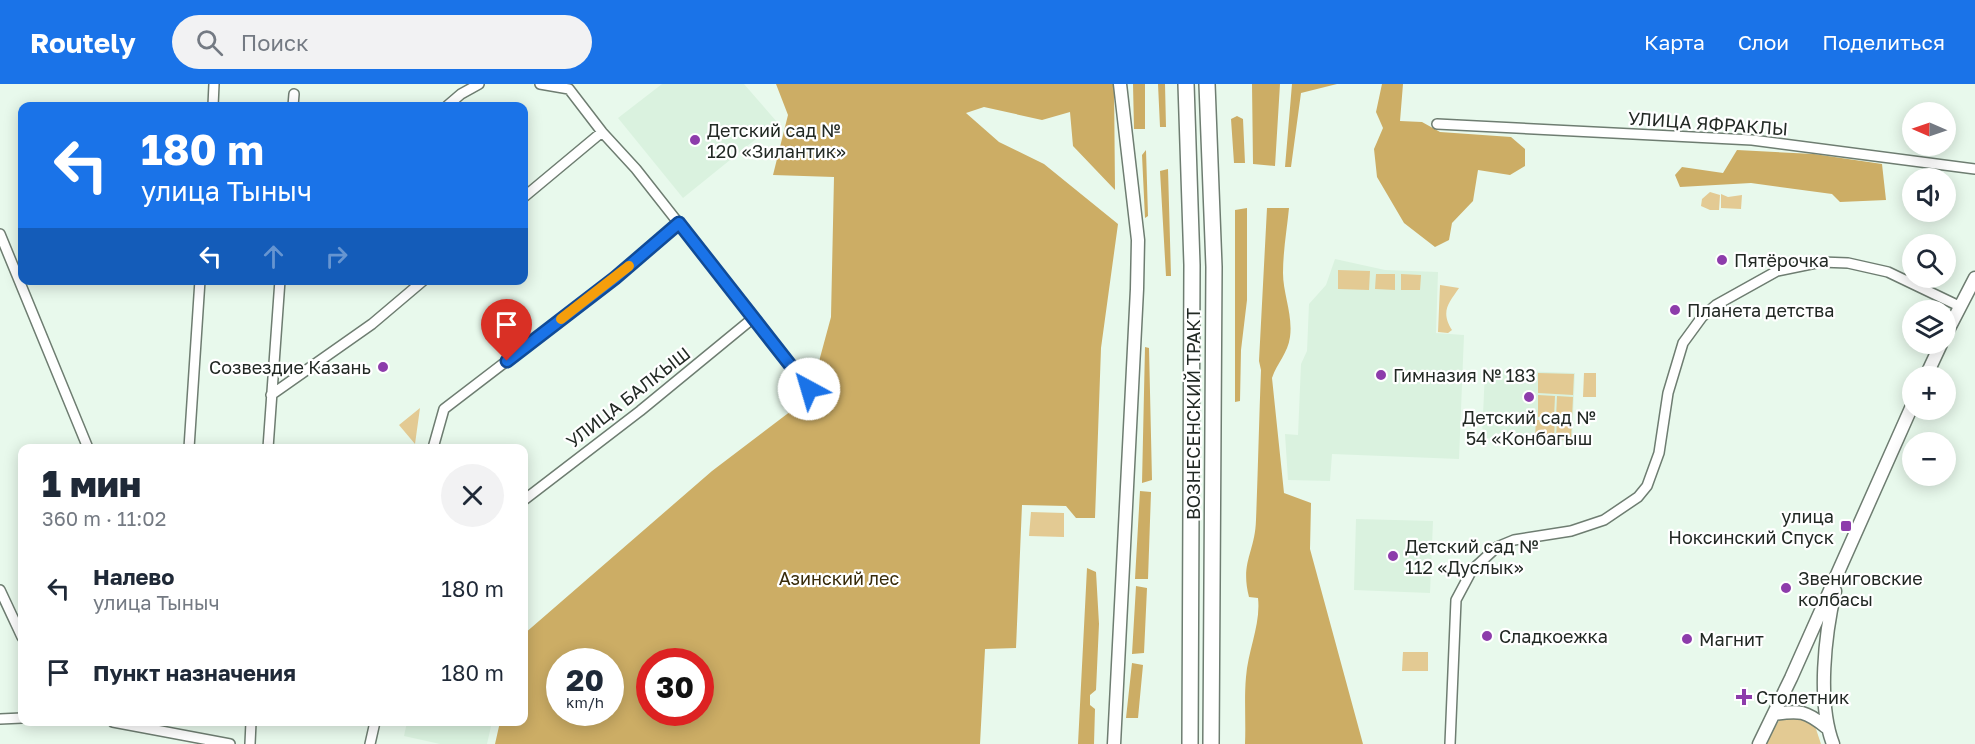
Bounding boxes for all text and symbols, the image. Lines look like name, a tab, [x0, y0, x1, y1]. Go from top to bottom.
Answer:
search box	[172, 15, 592, 69]
text: Routely	[30, 26, 136, 59]
icon: search	[193, 26, 226, 59]
text: Поиск	[241, 29, 309, 56]
text: Карта	[1644, 29, 1705, 55]
text: Слои	[1738, 29, 1789, 55]
text: Поделиться	[1822, 29, 1945, 55]
north arrow	[1902, 102, 1956, 156]
map controls	[1902, 102, 1956, 486]
street label: УЛИЦА ЯФРАКЛЫ	[1627, 106, 1789, 140]
place label: Детский сад № 120 «Зилантик»	[707, 119, 846, 162]
text: 180 m	[141, 124, 264, 174]
icon: left	[42, 126, 120, 204]
marker: Детский сад № 120 «Зилантик»	[688, 133, 702, 147]
button: sound	[1902, 168, 1956, 222]
text: улица Тыныч	[141, 175, 312, 207]
button: search	[1902, 234, 1956, 288]
icon: left	[194, 240, 227, 273]
icon: ahead	[257, 240, 290, 273]
icon: right	[320, 240, 353, 273]
place label: Пятёрочка	[1734, 249, 1829, 271]
marker: Пятёрочка	[1715, 253, 1729, 267]
pin	[481, 299, 532, 361]
place label: Планета детства	[1687, 299, 1834, 321]
button: layers	[1902, 300, 1956, 354]
marker: Планета детства	[1668, 303, 1682, 317]
icon: arrive	[490, 308, 523, 341]
street label: ВОЗНЕСЕНСКИЙ ТРАКТ	[1182, 308, 1204, 520]
street label: УЛИЦА БАЛКЫШ	[562, 342, 694, 452]
place label: Созвездие Казань	[209, 356, 371, 378]
position arrow	[777, 357, 841, 421]
marker: Созвездие Казань	[376, 360, 390, 374]
place label: Гимназия № 183	[1393, 364, 1536, 386]
button: +	[1902, 366, 1956, 420]
marker: Гимназия № 183	[1374, 368, 1388, 382]
marker: Детский сад № 54 «Конбагыш	[1522, 390, 1536, 404]
place label: Детский сад № 54 «Конбагыш	[1462, 406, 1596, 449]
button: −	[1902, 432, 1956, 486]
text: 1 мин	[42, 462, 141, 505]
button: close	[441, 464, 504, 527]
place label: улица Ноксинский Спуск	[1668, 505, 1834, 548]
text: 360 m · 11:02	[42, 506, 166, 530]
marker: улица Ноксинский Спуск	[1839, 519, 1853, 533]
place label: Детский сад № 112 «Дуслык»	[1405, 535, 1539, 578]
marker: Детский сад № 112 «Дуслык»	[1386, 549, 1400, 563]
text: Налево	[93, 563, 175, 590]
park label: Азинский лес	[779, 567, 900, 589]
place label: Звениговские колбасы	[1798, 567, 1923, 610]
icon: left	[42, 572, 75, 605]
text: 180 m	[441, 575, 504, 602]
marker: Звениговские колбасы	[1779, 581, 1793, 595]
text: улица Тыныч	[93, 590, 220, 614]
place label: Сладкоежка	[1499, 625, 1608, 647]
place label: Магнит	[1699, 628, 1764, 650]
marker: Сладкоежка	[1480, 629, 1494, 643]
marker: Магнит	[1680, 632, 1694, 646]
speed limit sign: 30	[636, 648, 714, 726]
icon: arrive	[42, 656, 75, 689]
text: Пункт назначения	[93, 659, 296, 686]
text: 180 m	[441, 659, 504, 686]
text: 20	[566, 662, 604, 698]
place label: Столетник	[1756, 686, 1849, 708]
marker: Столетник	[1737, 690, 1751, 704]
text: km/h	[566, 693, 604, 711]

